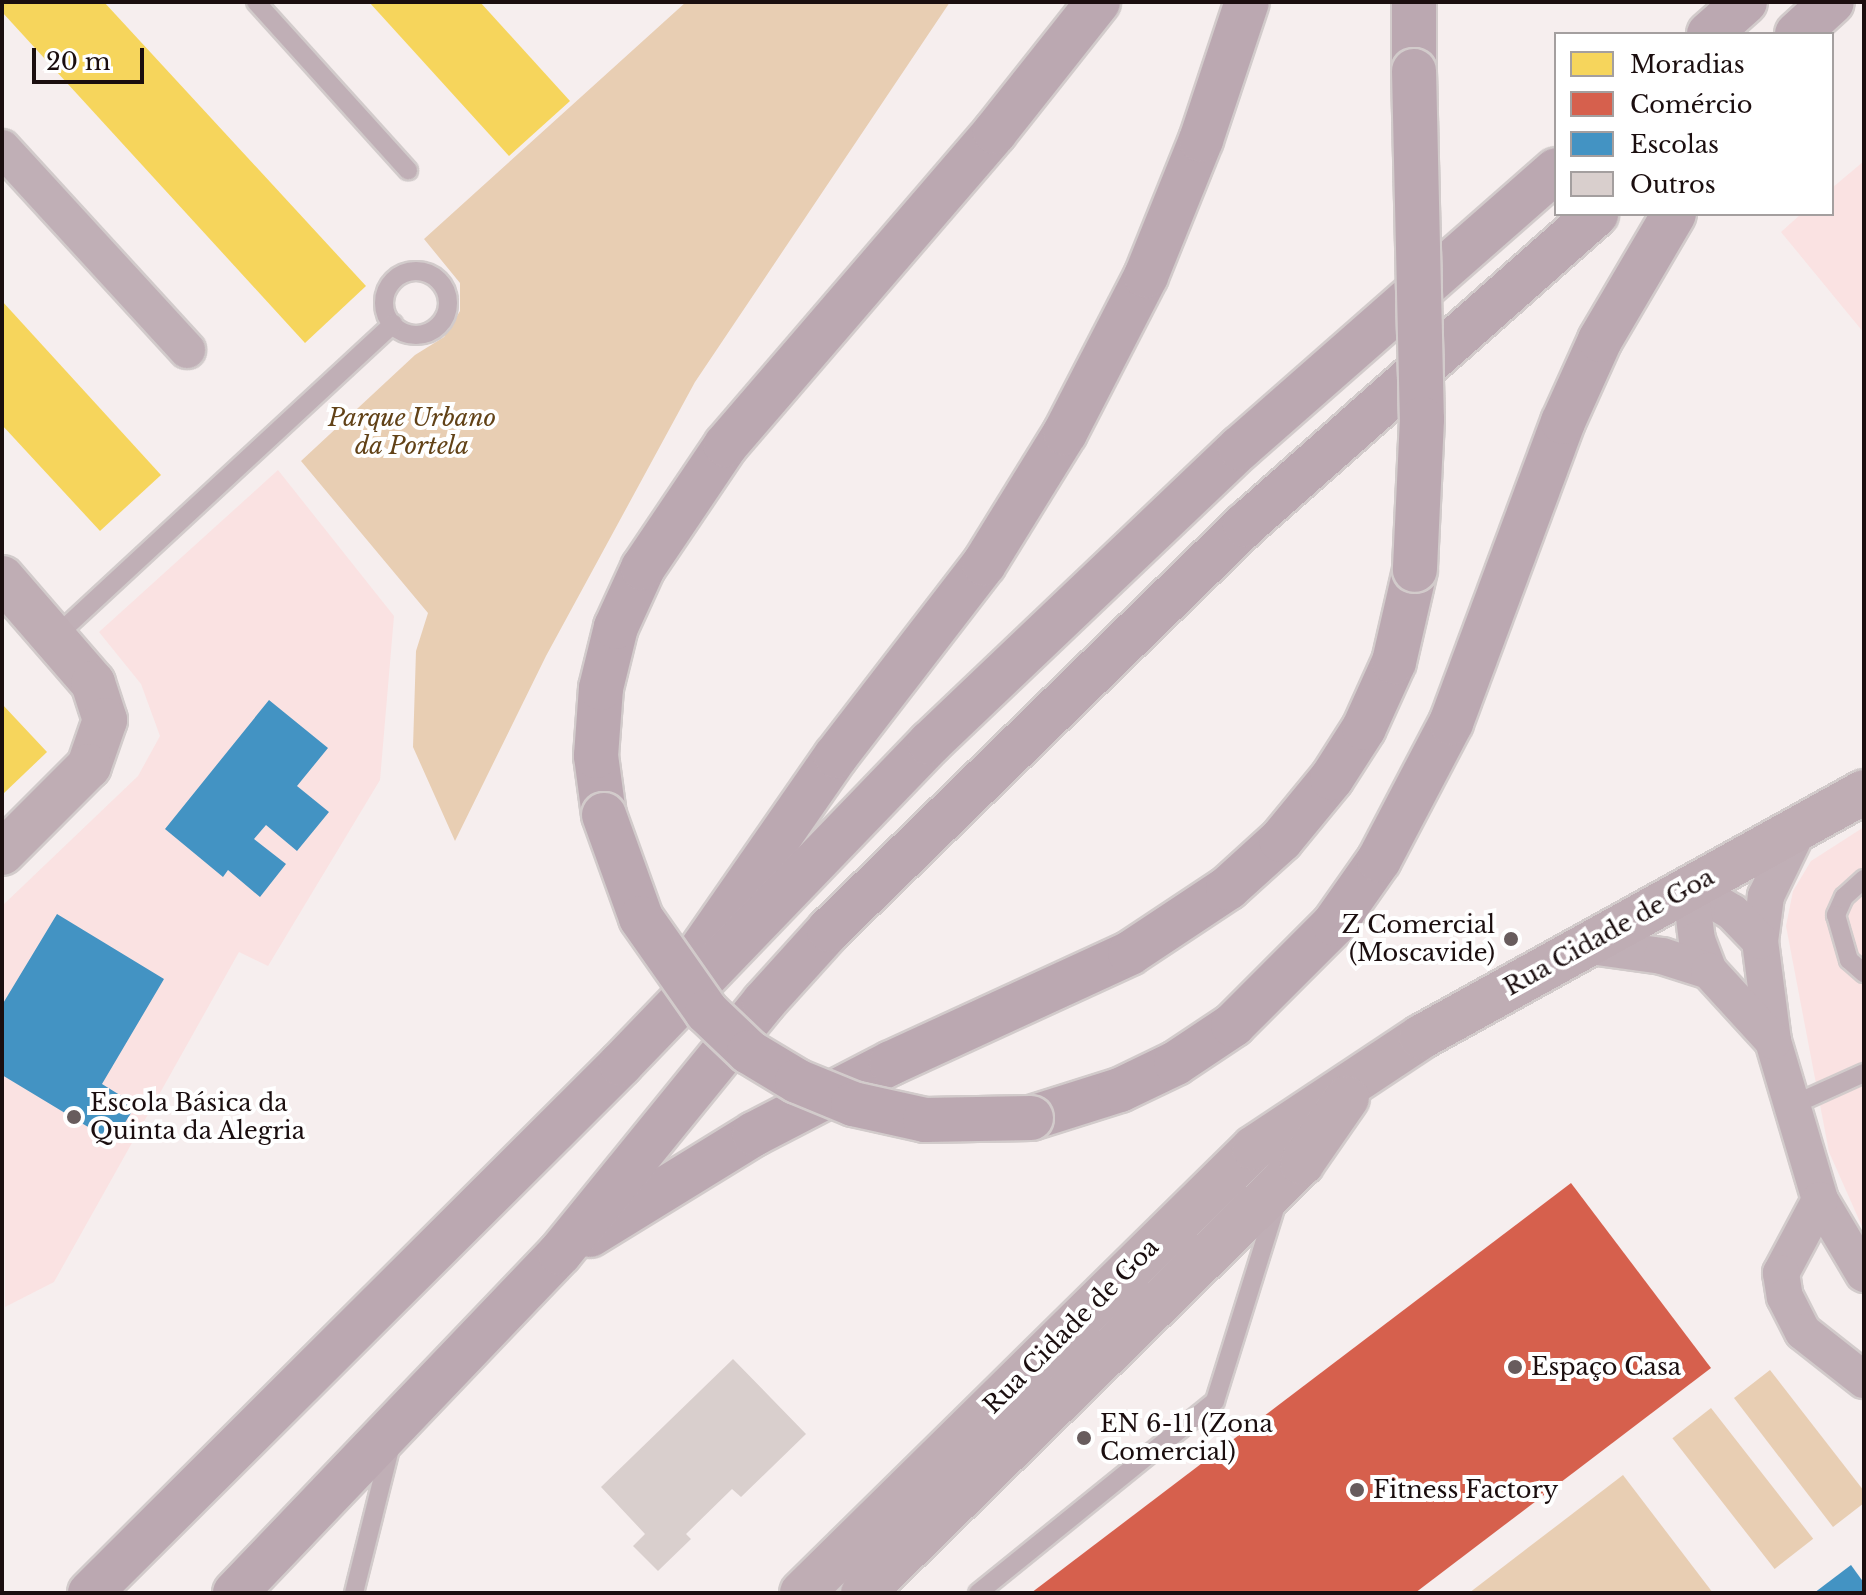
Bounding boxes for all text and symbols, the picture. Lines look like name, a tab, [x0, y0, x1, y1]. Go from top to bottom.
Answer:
scale bar	[36, 32, 148, 82]
legend	[1554, 32, 1834, 216]
text: 20 m	[46, 47, 111, 76]
text: Moradias	[1630, 50, 1745, 79]
text: Comércio	[1630, 90, 1752, 119]
text: Escolas	[1630, 130, 1719, 159]
text: Outros	[1630, 170, 1716, 199]
park label: Parque Urbano da Portela	[328, 404, 496, 460]
street label: Rua Cidade de Goa	[1499, 862, 1719, 1002]
place label: Z Comercial (Moscavide)	[1342, 911, 1495, 967]
marker: Z Comercial (Moscavide)	[1502, 930, 1520, 948]
place label: Escola Básica da Quinta da Alegria	[90, 1089, 307, 1145]
marker: Escola Básica da Quinta da Alegria	[65, 1108, 83, 1126]
street label: Rua Cidade de Goa	[978, 1233, 1164, 1419]
place label: Espaço Casa	[1531, 1353, 1681, 1381]
marker: Espaço Casa	[1506, 1358, 1524, 1376]
place label: EN 6-11 (Zona Comercial)	[1100, 1410, 1273, 1466]
marker: EN 6-11 (Zona Comercial)	[1075, 1429, 1093, 1447]
place label: Fitness Factory	[1373, 1476, 1558, 1504]
marker: Fitness Factory	[1348, 1481, 1366, 1499]

